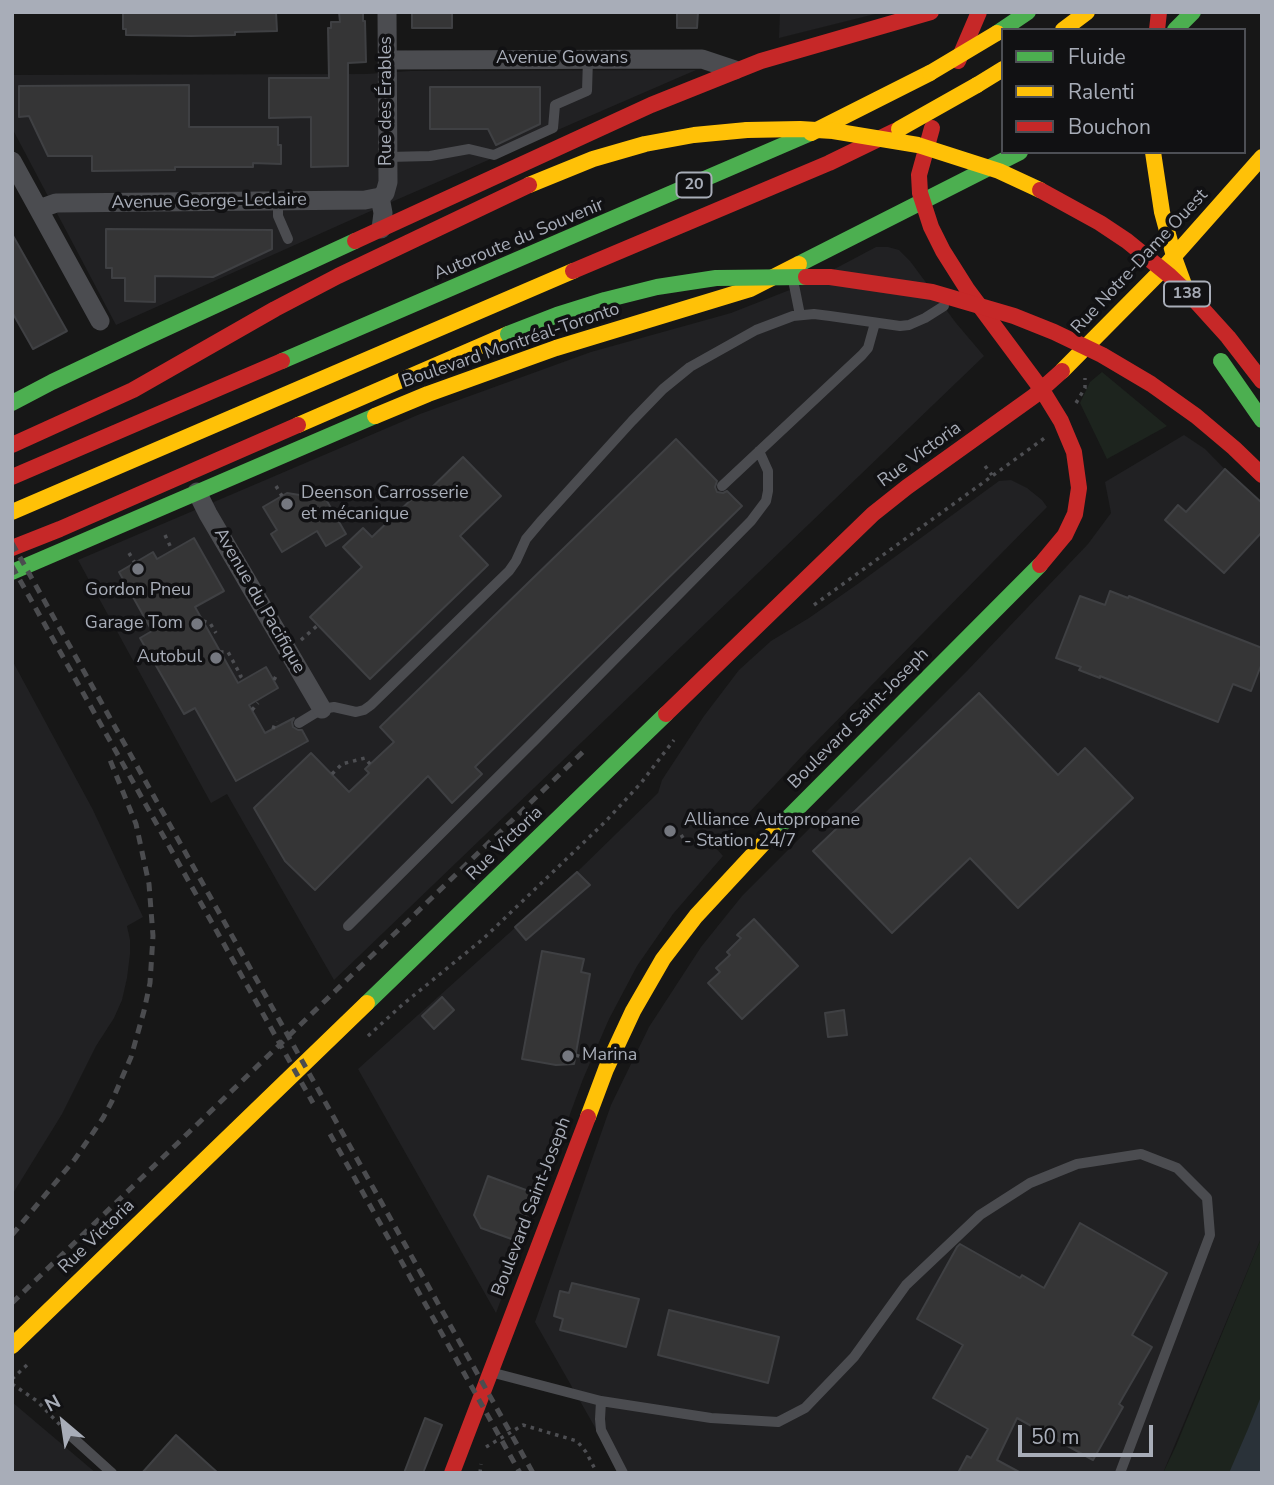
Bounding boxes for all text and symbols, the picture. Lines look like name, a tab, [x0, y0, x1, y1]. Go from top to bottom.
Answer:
legend	[1001, 28, 1246, 154]
street label: Rue des Érables	[376, 36, 398, 166]
text: Fluide	[1068, 43, 1126, 71]
street label: Avenue Gowans	[496, 48, 628, 70]
text: Ralenti	[1068, 78, 1135, 106]
text: Bouchon	[1068, 113, 1151, 141]
road number: 20	[676, 172, 712, 197]
street label: Rue Notre-Dame Ouest	[1067, 185, 1213, 339]
street label: Avenue George-Leclaire	[111, 189, 307, 215]
street label: Autoroute du Souvenir	[431, 194, 607, 286]
road number: 138	[1164, 282, 1210, 306]
street label: Boulevard Montréal-Toronto	[399, 299, 623, 393]
street label: Rue Victoria	[874, 418, 966, 492]
place label: Deenson Carrosserie et mécanique	[301, 483, 468, 526]
marker: Deenson Carrosserie et mécanique	[279, 496, 295, 512]
street label: Avenue du Pacifique	[209, 524, 309, 678]
marker: Gordon Pneu	[130, 561, 146, 577]
place label: Gordon Pneu	[85, 580, 191, 602]
place label: Garage Tom	[85, 613, 183, 635]
marker: Garage Tom	[189, 616, 205, 632]
street label: Boulevard Saint-Joseph	[784, 644, 934, 794]
place label: Autobul	[137, 647, 202, 669]
marker: Autobul	[208, 650, 224, 666]
street label: Rue Victoria	[462, 802, 548, 886]
place label: Alliance Autopropane - Station 24/7	[684, 810, 860, 852]
marker: Alliance Autopropane - Station 24/7	[662, 823, 678, 839]
place label: Marina	[582, 1045, 637, 1067]
marker: Marina	[560, 1048, 576, 1064]
street label: Boulevard Saint-Joseph	[488, 1114, 576, 1300]
street label: Rue Victoria	[54, 1195, 140, 1279]
north arrow	[28, 1387, 98, 1457]
text: N	[40, 1389, 65, 1418]
scale bar	[1022, 1412, 1157, 1456]
text: 50 m	[1031, 1423, 1080, 1451]

